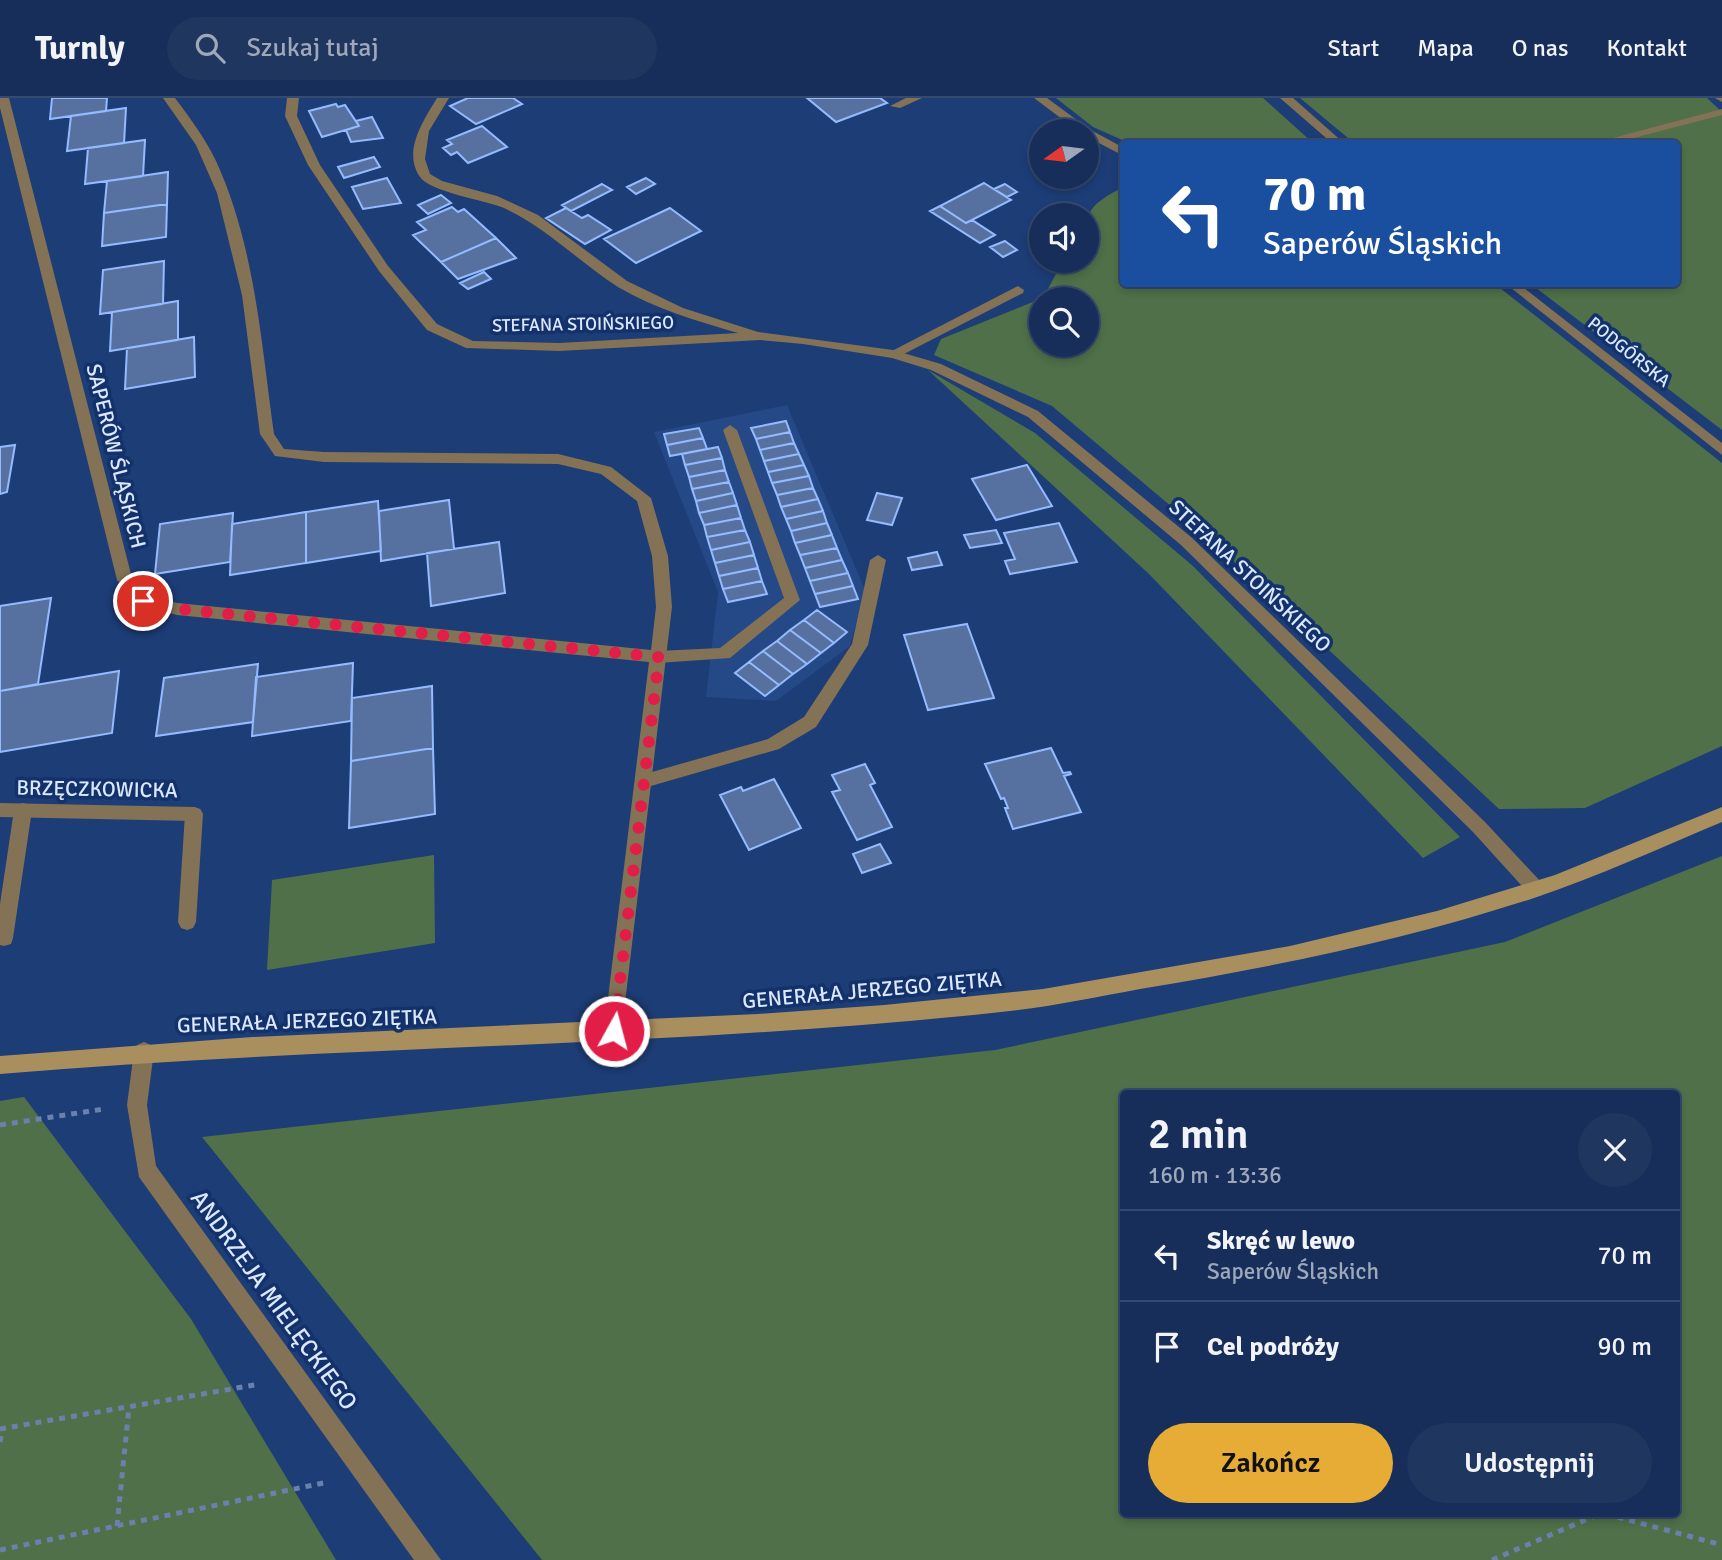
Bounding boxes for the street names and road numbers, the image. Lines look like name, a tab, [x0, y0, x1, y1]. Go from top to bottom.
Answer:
street label: STEFANA STOIŃSKIEGO	[492, 311, 674, 337]
street label: PODGÓRSKA	[1583, 312, 1675, 392]
street label: SAPERÓW ŚLĄSKICH	[80, 361, 152, 551]
street label: STEFANA STOIŃSKIEGO	[1164, 494, 1336, 658]
street label: BRZĘCZKOWICKA	[16, 775, 178, 803]
street label: GENERAŁA JERZEGO ZIĘTKA	[741, 966, 1003, 1014]
street label: GENERAŁA JERZEGO ZIĘTKA	[176, 1003, 438, 1039]
street label: ANDRZEJA MIELĘCKIEGO	[184, 1184, 364, 1416]

